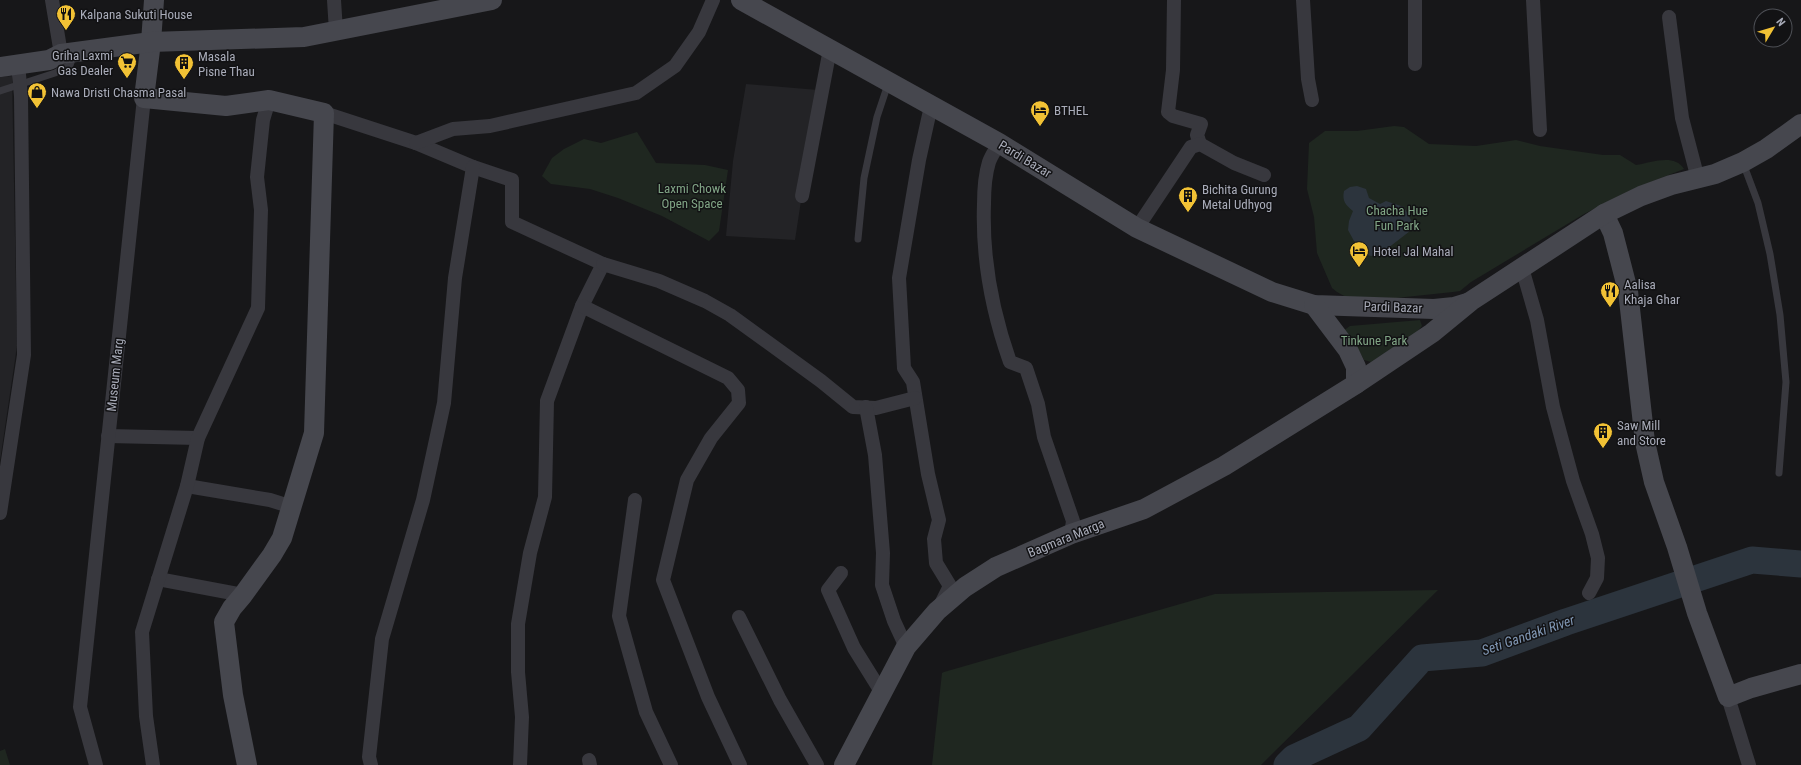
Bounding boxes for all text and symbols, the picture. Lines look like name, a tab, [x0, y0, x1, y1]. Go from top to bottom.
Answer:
restaurant icon: Kalpana Sukuti House	[55, 3, 77, 31]
place label: Kalpana Sukuti House	[80, 7, 192, 22]
north arrow	[1753, 8, 1793, 48]
text: N	[1773, 15, 1788, 29]
place label: Griha Laxmi Gas Dealer	[52, 48, 113, 78]
place label: Masala Pisne Thau	[198, 49, 255, 79]
supermarket icon: Griha Laxmi Gas Dealer	[116, 51, 138, 79]
building icon: Masala Pisne Thau	[173, 52, 195, 80]
shop icon: Nawa Dristi Chasma Pasal	[26, 81, 48, 109]
place label: Nawa Dristi Chasma Pasal	[51, 85, 186, 100]
hotel icon: BTHEL	[1029, 99, 1051, 127]
place label: BTHEL	[1054, 103, 1088, 118]
street label: Pardi Bazar	[996, 137, 1054, 181]
park label: Laxmi Chowk Open Space	[658, 181, 726, 211]
place label: Bichita Gurung Metal Udhyog	[1202, 182, 1277, 212]
building icon: Bichita Gurung Metal Udhyog	[1177, 185, 1199, 213]
park label: Chacha Hue Fun Park	[1366, 203, 1428, 233]
hotel icon: Hotel Jal Mahal	[1348, 240, 1370, 268]
place label: Hotel Jal Mahal	[1373, 244, 1454, 259]
place label: Aalisa Khaja Ghar	[1624, 277, 1680, 307]
restaurant icon: Aalisa Khaja Ghar	[1599, 280, 1621, 308]
street label: Pardi Bazar	[1363, 298, 1423, 316]
park label: Tinkune Park	[1341, 333, 1408, 348]
street label: Museum Marg	[104, 338, 126, 412]
place label: Saw Mill and Store	[1617, 418, 1666, 448]
building icon: Saw Mill and Store	[1592, 421, 1614, 449]
street label: Bagmara Marga	[1026, 516, 1106, 560]
water label: Seti Gandaki River	[1480, 611, 1577, 658]

